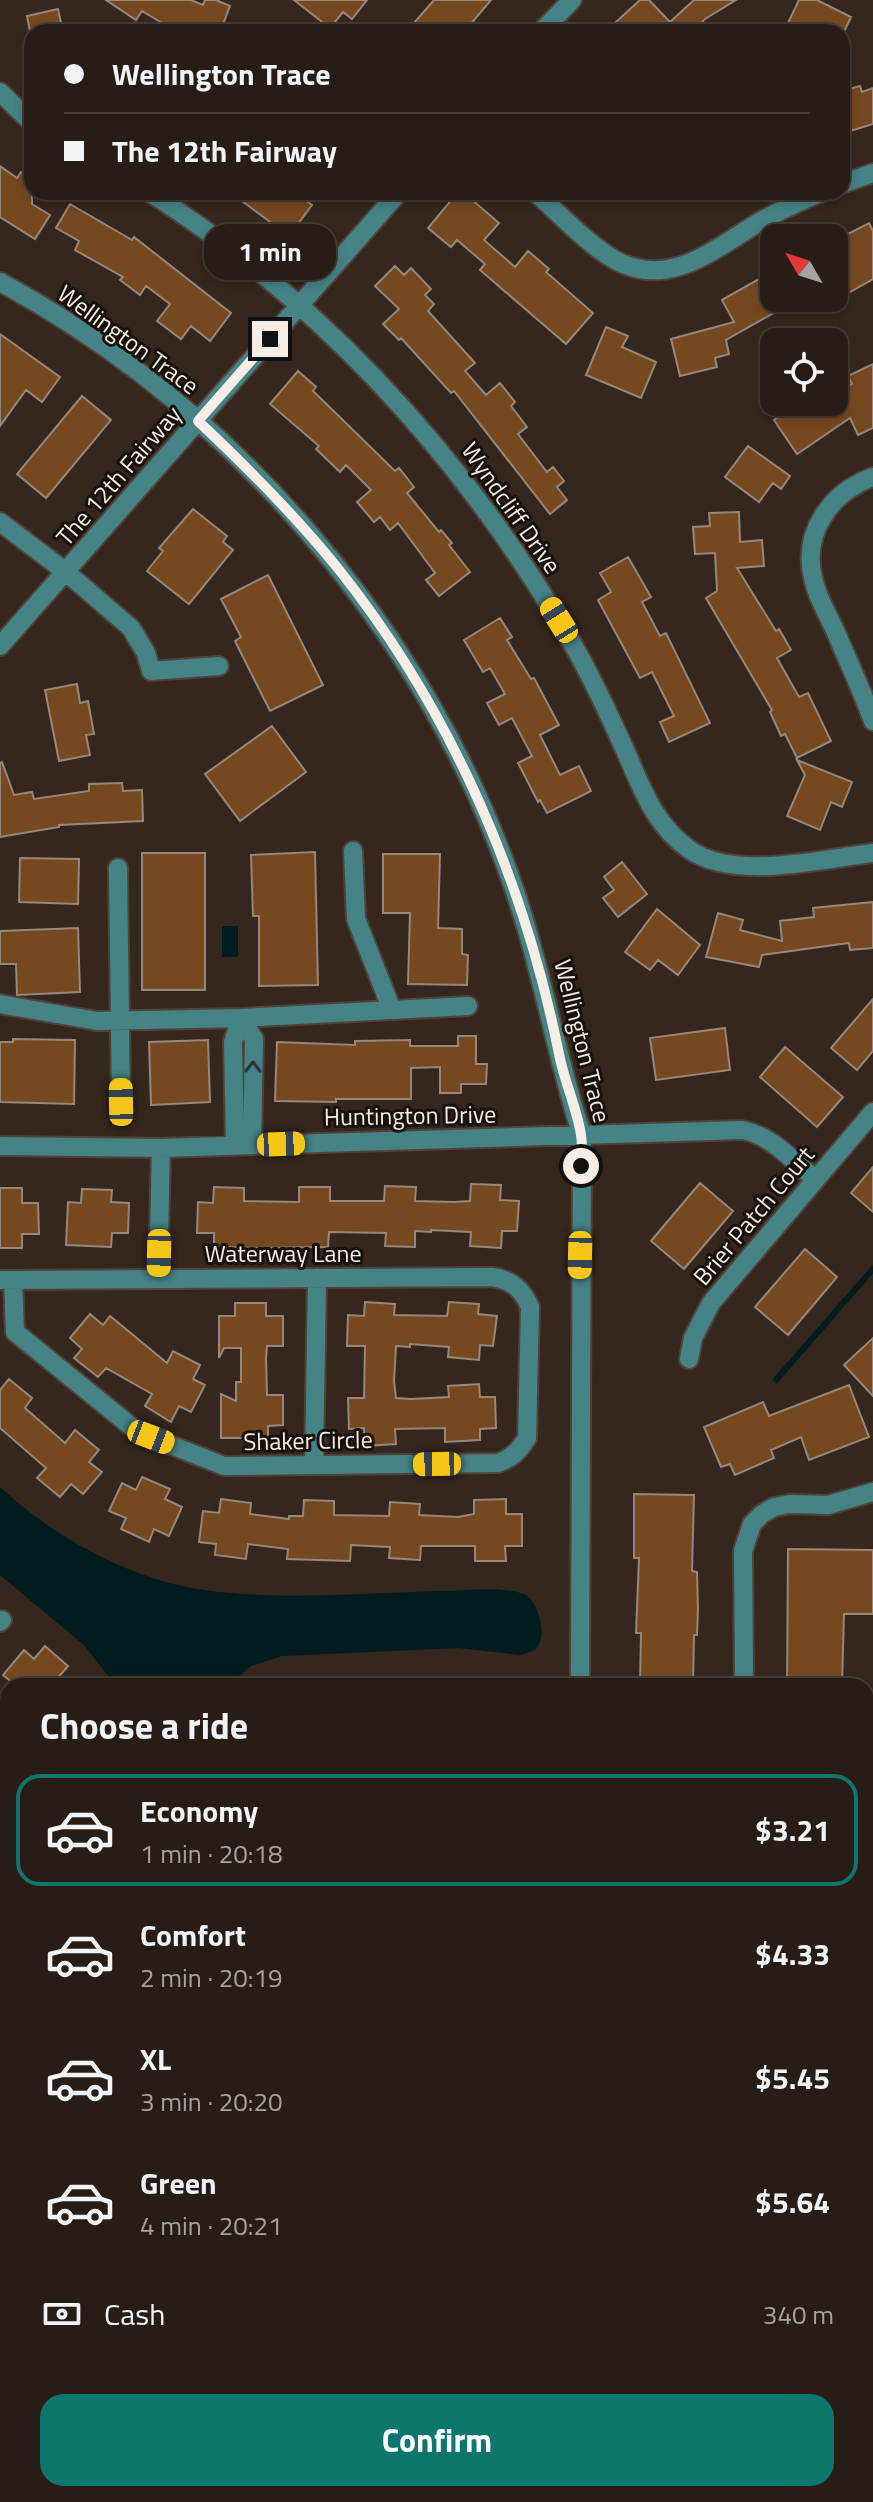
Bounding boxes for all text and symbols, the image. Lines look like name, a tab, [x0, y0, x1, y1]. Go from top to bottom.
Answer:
text: Wellington Trace	[112, 51, 331, 97]
text: The 12th Fairway	[112, 128, 337, 174]
callout: 1 min	[204, 223, 336, 279]
north arrow	[760, 224, 848, 312]
map controls	[760, 224, 848, 416]
text: 1 min	[238, 232, 302, 271]
street label: Wellington Trace	[50, 276, 207, 403]
route end	[252, 321, 288, 357]
button: locate	[760, 328, 848, 416]
street label: The 12th Fairway	[47, 397, 190, 553]
street label: Wyndcliff Drive	[453, 434, 571, 581]
car	[536, 593, 582, 647]
street label: Wellington Trace	[545, 955, 621, 1126]
one-way arrow	[244, 1060, 262, 1073]
car	[109, 1078, 133, 1126]
street label: Huntington Drive	[323, 1095, 496, 1135]
car	[257, 1131, 305, 1157]
street label: Brier Patch Court	[684, 1137, 823, 1293]
route start	[563, 1148, 599, 1184]
car	[147, 1229, 171, 1277]
car	[568, 1231, 592, 1279]
street label: Waterway Lane	[204, 1235, 362, 1271]
car	[124, 1417, 178, 1457]
street label: Shaker Circle	[243, 1421, 373, 1459]
car	[413, 1452, 461, 1476]
text: Choose a ride	[40, 1698, 248, 1753]
text: Economy	[140, 1788, 258, 1834]
icon: car	[44, 1794, 116, 1866]
text: $3.21	[755, 1807, 830, 1853]
text: 1 min · 20:18	[140, 1834, 283, 1873]
text: Comfort	[140, 1912, 246, 1958]
icon: car	[44, 1918, 116, 1990]
text: $4.33	[755, 1931, 830, 1977]
text: 2 min · 20:19	[140, 1958, 283, 1997]
text: XL	[140, 2036, 171, 2082]
icon: car	[44, 2042, 116, 2114]
text: $5.45	[755, 2055, 830, 2101]
text: 3 min · 20:20	[140, 2082, 283, 2121]
text: Green	[140, 2160, 217, 2206]
icon: car	[44, 2166, 116, 2238]
text: $5.64	[755, 2179, 830, 2225]
text: 4 min · 20:21	[140, 2206, 283, 2245]
text: Cash	[104, 2291, 165, 2337]
icon: cash	[40, 2292, 84, 2336]
text: 340 m	[763, 2295, 834, 2334]
button: Confirm	[40, 2394, 834, 2486]

